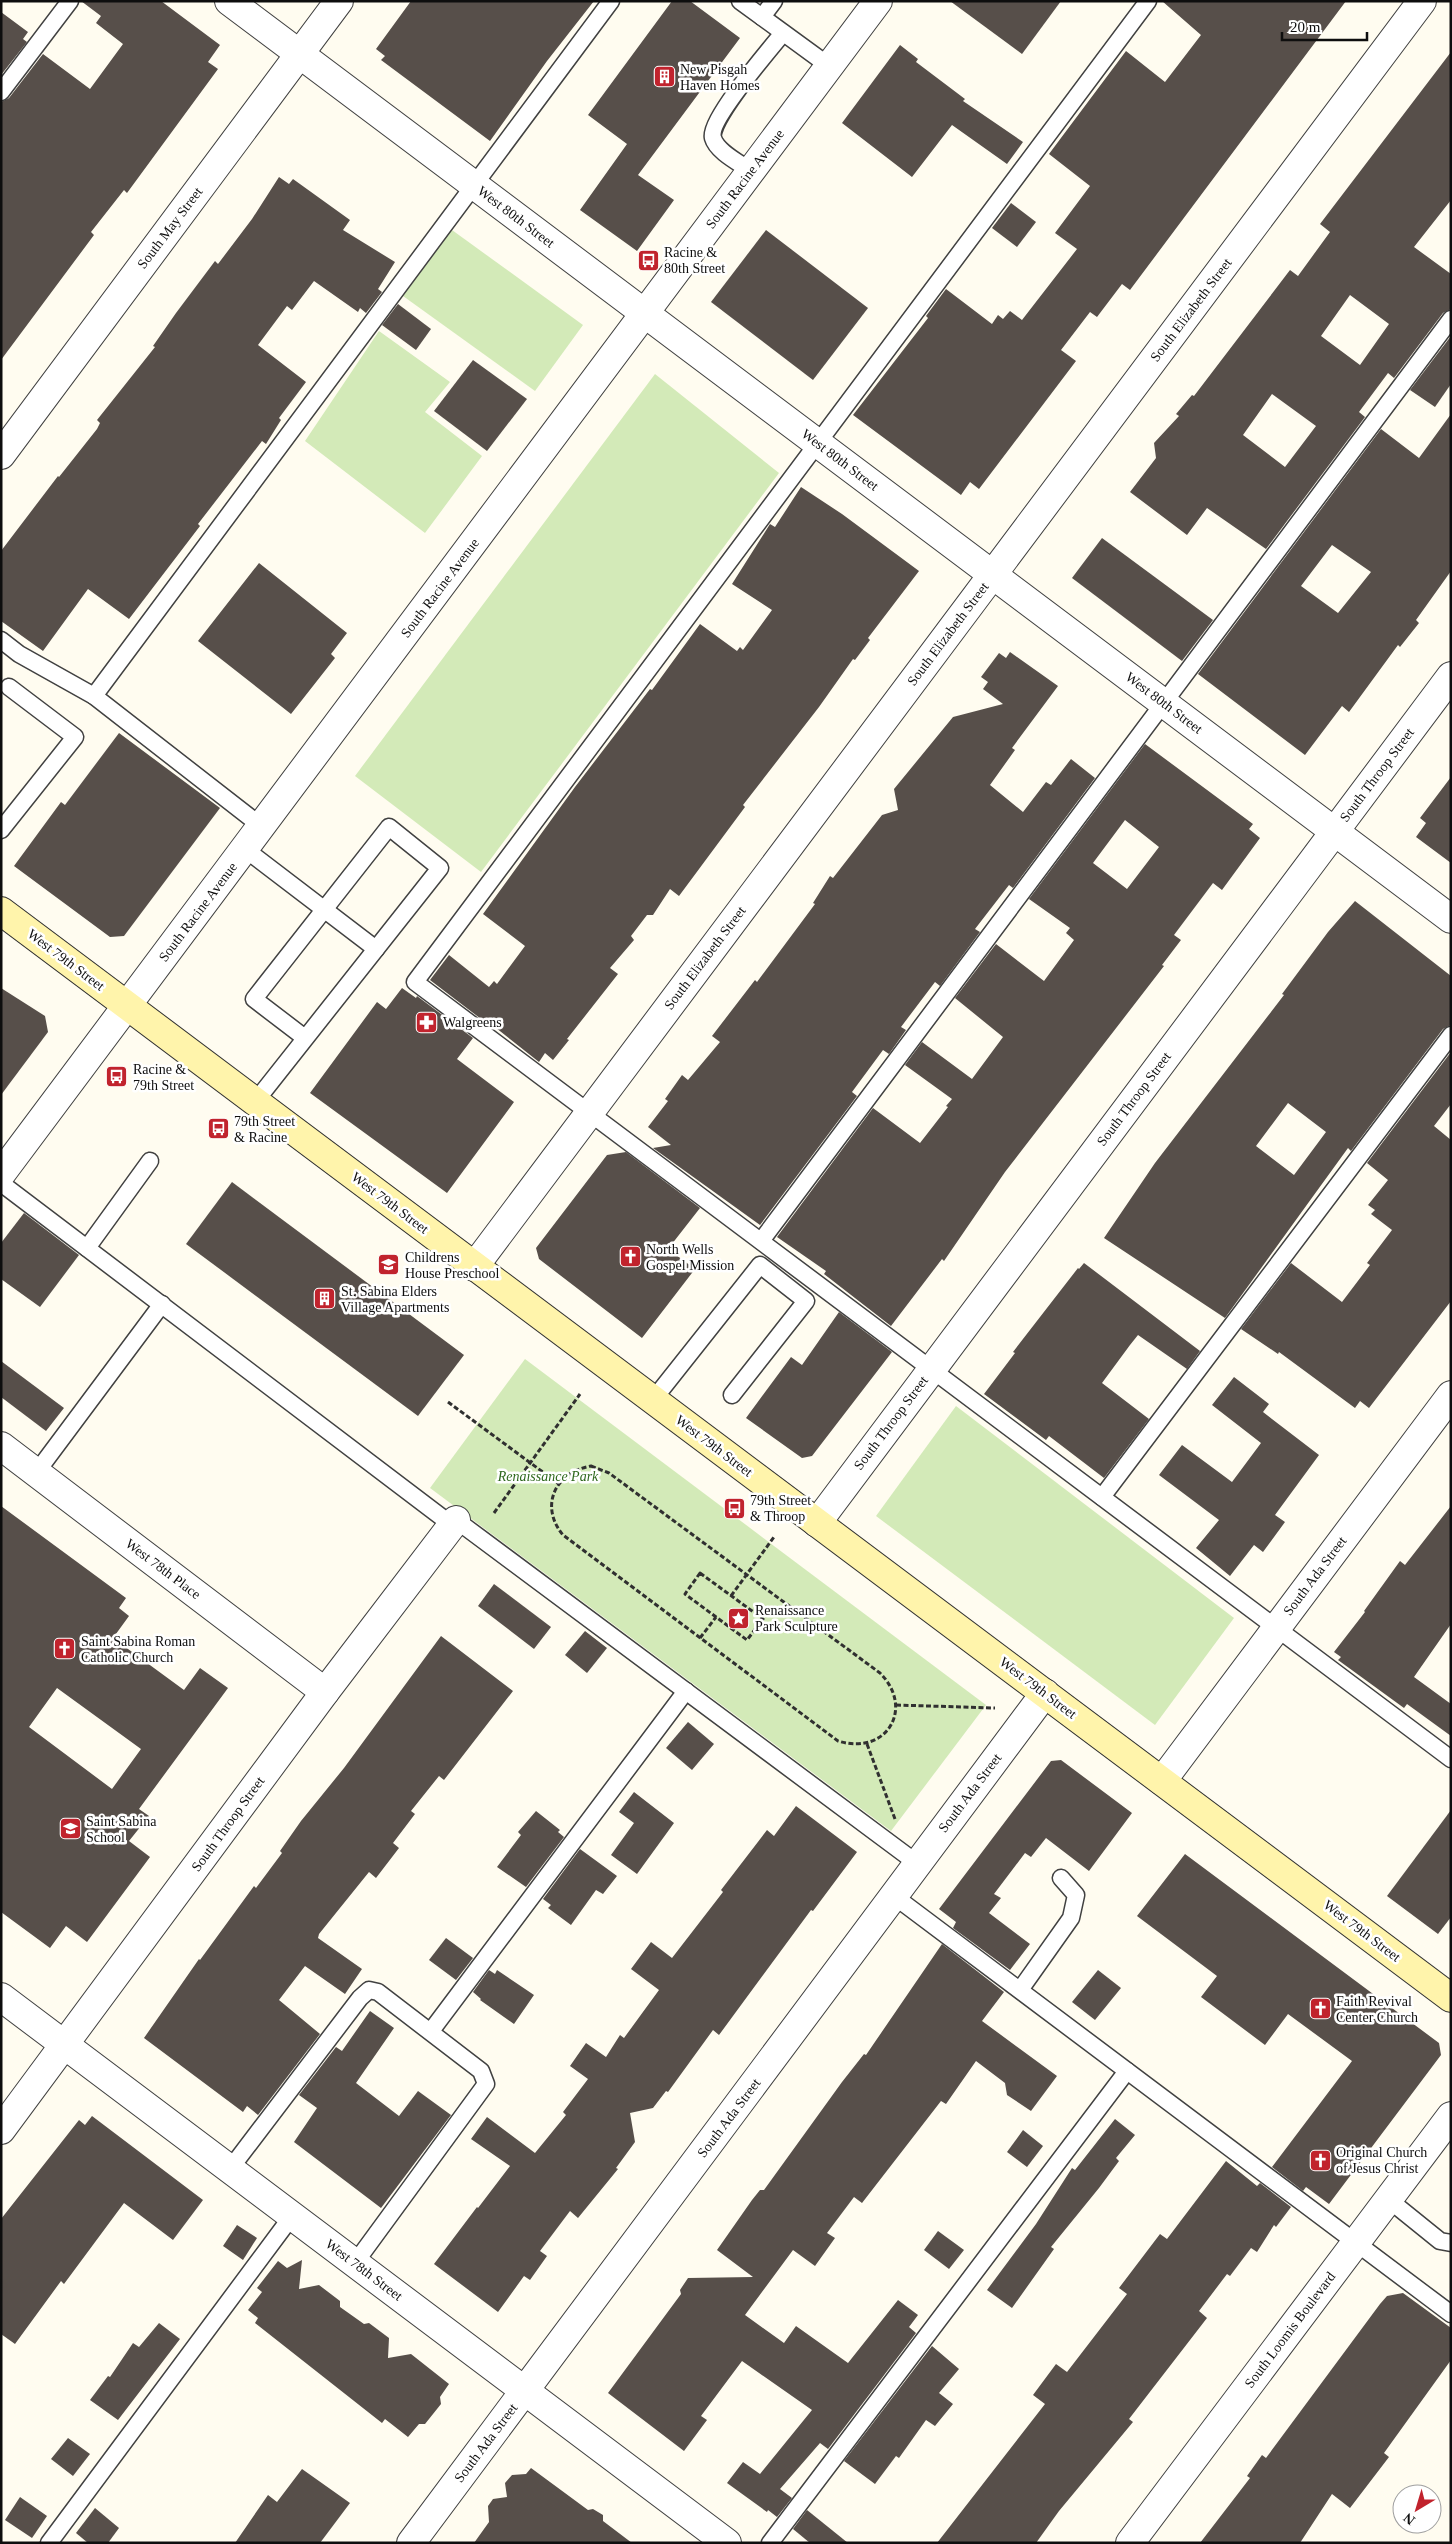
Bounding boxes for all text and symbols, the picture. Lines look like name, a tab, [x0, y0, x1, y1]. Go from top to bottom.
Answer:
scale bar	[1282, 10, 1367, 42]
text: 20 m	[1290, 19, 1321, 35]
place label: New Pisgah Haven Homes	[680, 62, 760, 93]
building icon: New Pisgah Haven Homes	[652, 65, 676, 89]
street label: South Racine Avenue	[703, 126, 787, 232]
street label: West 80th Street	[475, 183, 557, 251]
street label: South May Street	[135, 184, 206, 272]
place label: Racine & 80th Street	[664, 245, 725, 276]
bus stop icon: Racine & 80th Street	[636, 248, 660, 272]
street label: South Elizabeth Street	[1147, 255, 1235, 365]
street label: West 80th Street	[799, 426, 881, 494]
street label: South Racine Avenue	[398, 535, 482, 641]
street label: South Elizabeth Street	[904, 579, 992, 689]
street label: West 80th Street	[1123, 669, 1205, 737]
street label: South Throop Street	[1337, 725, 1417, 825]
street label: South Racine Avenue	[156, 859, 240, 965]
street label: South Elizabeth Street	[661, 903, 749, 1013]
street label: West 79th Street	[25, 926, 107, 994]
pharmacy icon: Walgreens	[415, 1010, 439, 1034]
place label: Walgreens	[443, 1015, 502, 1030]
street label: South Throop Street	[1094, 1049, 1174, 1149]
place label: Racine & 79th Street	[133, 1062, 194, 1093]
bus stop icon: Racine & 79th Street	[105, 1065, 129, 1089]
place label: 79th Street & Racine	[234, 1114, 295, 1145]
bus stop icon: 79th Street & Racine	[206, 1117, 230, 1141]
street label: West 79th Street	[349, 1169, 431, 1237]
place label: North Wells Gospel Mission	[646, 1242, 734, 1273]
church icon: North Wells Gospel Mission	[618, 1245, 642, 1269]
place label: Childrens House Preschool	[405, 1250, 500, 1281]
school or university icon: Childrens House Preschool	[377, 1253, 401, 1277]
place label: St. Sabina Elders Village Apartments	[341, 1284, 449, 1315]
building icon: St. Sabina Elders Village Apartments	[313, 1287, 337, 1311]
street label: South Throop Street	[851, 1373, 931, 1473]
street label: West 79th Street	[673, 1412, 755, 1480]
park label: Renaissance Park	[497, 1469, 599, 1484]
place label: 79th Street & Throop	[750, 1493, 811, 1524]
bus stop icon: 79th Street & Throop	[722, 1496, 746, 1520]
street label: South Ada Street	[1280, 1534, 1350, 1618]
street label: West 78th Place	[123, 1536, 203, 1602]
place label: Renaissance Park Sculpture	[755, 1603, 838, 1634]
place icon: Renaissance Park Sculpture	[727, 1606, 751, 1630]
place label: Saint Sabina Roman Catholic Church	[81, 1634, 195, 1665]
church icon: Saint Sabina Roman Catholic Church	[53, 1637, 77, 1661]
street label: West 79th Street	[997, 1654, 1079, 1722]
street label: South Ada Street	[935, 1751, 1005, 1835]
street label: South Throop Street	[189, 1774, 267, 1874]
place label: Saint Sabina School	[86, 1814, 157, 1845]
school or university icon: Saint Sabina School	[58, 1817, 82, 1841]
street label: West 79th Street	[1321, 1897, 1403, 1965]
place label: Faith Revival Center Church	[1336, 1994, 1418, 2025]
church icon: Faith Revival Center Church	[1308, 1997, 1332, 2021]
street label: South Ada Street	[694, 2076, 764, 2160]
place label: Original Church of Jesus Christ	[1336, 2145, 1427, 2176]
church icon: Original Church of Jesus Christ	[1308, 2148, 1332, 2172]
street label: West 78th Street	[323, 2236, 405, 2304]
street label: South Loomis Boulevard	[1242, 2269, 1338, 2391]
street label: South Ada Street	[451, 2401, 521, 2485]
north arrow	[1392, 2484, 1442, 2534]
text: N	[1401, 2510, 1418, 2528]

